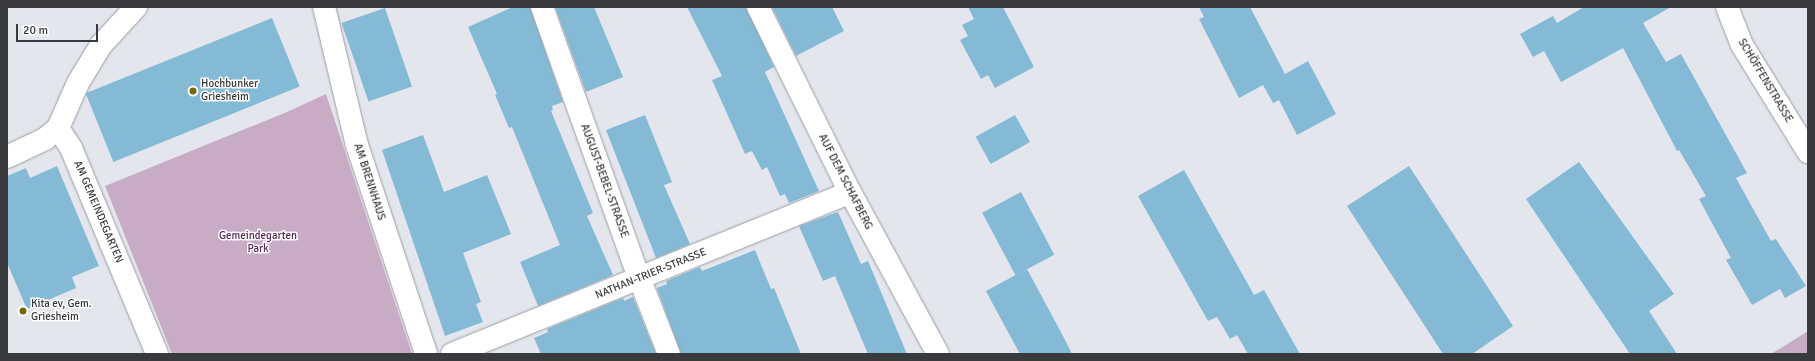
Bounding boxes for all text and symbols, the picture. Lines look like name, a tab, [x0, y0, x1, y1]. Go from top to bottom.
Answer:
scale bar	[18, 16, 100, 42]
text: 20 m	[23, 23, 48, 38]
street label: SCHÖFFENSTRASSE	[1735, 37, 1795, 125]
place label: Hochbunker Griesheim	[201, 78, 258, 104]
marker: Hochbunker Griesheim	[188, 86, 198, 96]
street label: AUGUST-BEBEL-STRASSE	[577, 122, 631, 240]
street label: AUF DEM SCHAFBERG	[815, 132, 875, 232]
street label: AM BRENNHAUS	[350, 142, 388, 222]
street label: AM GEMEINDEGARTEN	[70, 159, 126, 265]
park label: Gemeindegarten Park	[219, 230, 297, 256]
street label: NATHAN-TRIER-STRASSE	[594, 246, 708, 302]
place label: Kita ev, Gem. Griesheim	[31, 298, 92, 324]
marker: Kita ev, Gem. Griesheim	[18, 306, 28, 316]

